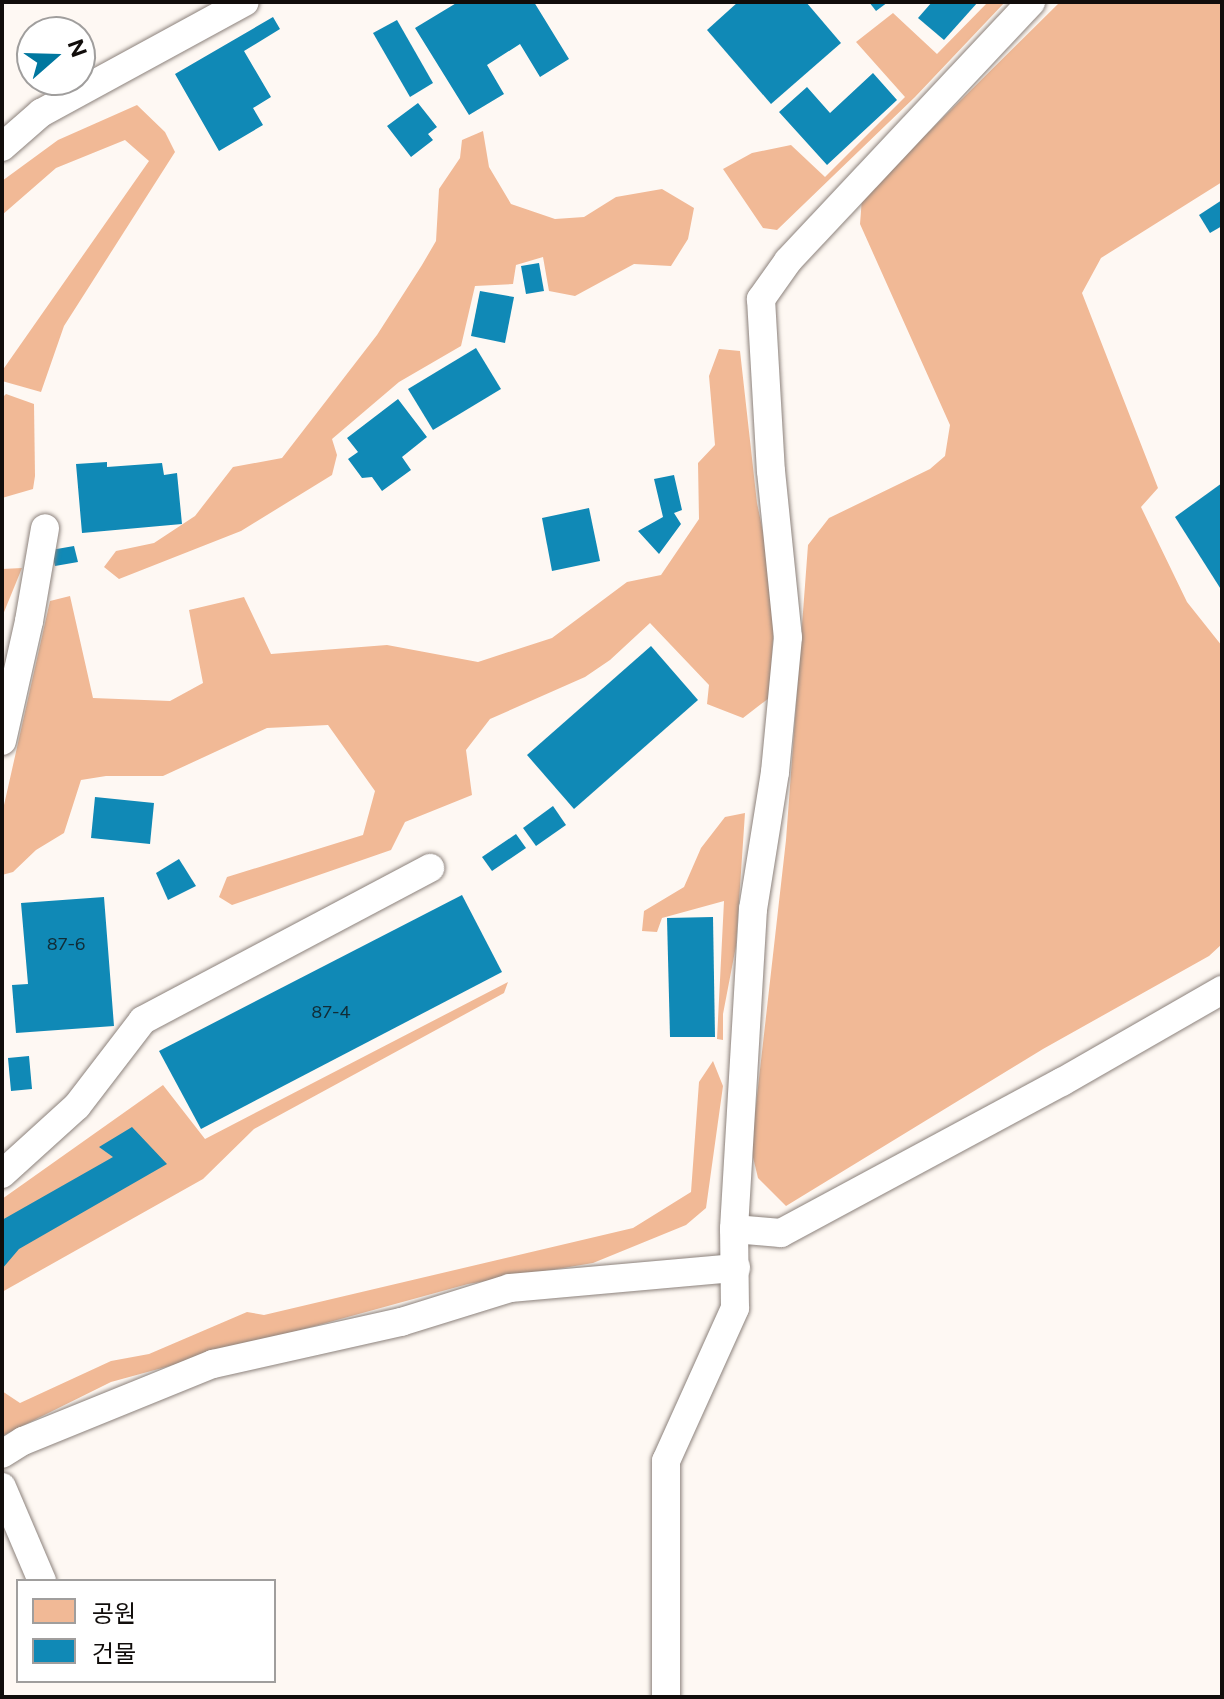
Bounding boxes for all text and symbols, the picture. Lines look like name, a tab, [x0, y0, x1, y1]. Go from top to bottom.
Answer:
north arrow	[16, 16, 96, 96]
text: N	[62, 36, 93, 61]
house number: 87-6	[47, 933, 85, 955]
house number: 87-4	[311, 1001, 351, 1023]
legend	[16, 1579, 276, 1683]
text: 공원	[92, 1599, 136, 1628]
text: 건물	[92, 1639, 136, 1668]

